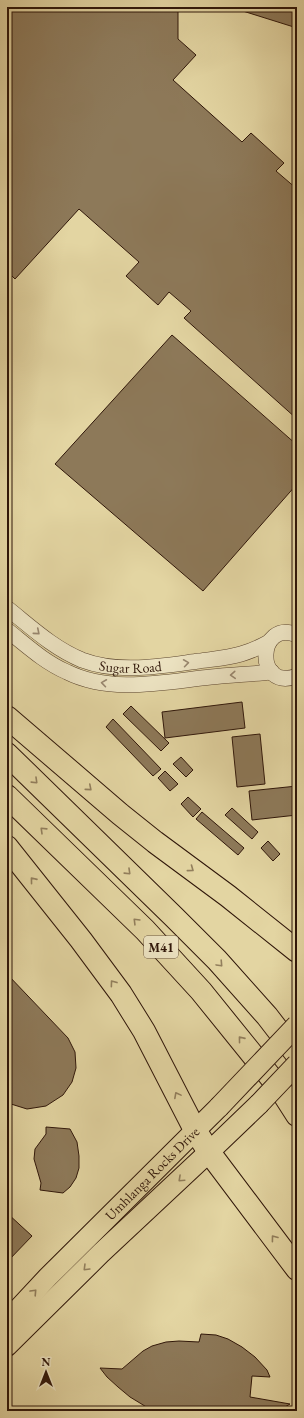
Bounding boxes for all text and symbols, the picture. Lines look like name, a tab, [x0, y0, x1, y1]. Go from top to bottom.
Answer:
one-way arrow	[33, 628, 40, 635]
street label: Sugar Road	[98, 656, 163, 677]
one-way arrow	[183, 659, 189, 668]
one-way arrow	[230, 670, 236, 679]
one-way arrow	[101, 679, 107, 688]
one-way arrow	[30, 776, 38, 784]
one-way arrow	[85, 784, 92, 791]
one-way arrow	[40, 828, 48, 835]
one-way arrow	[187, 864, 194, 872]
one-way arrow	[123, 867, 131, 875]
one-way arrow	[31, 877, 38, 884]
one-way arrow	[133, 918, 141, 926]
road number: M41	[144, 936, 178, 958]
one-way arrow	[215, 959, 223, 967]
one-way arrow	[110, 980, 117, 987]
one-way arrow	[238, 1037, 245, 1044]
one-way arrow	[175, 1092, 182, 1099]
street label: Umhlanga Rocks Drive	[101, 1122, 203, 1224]
one-way arrow	[178, 1174, 186, 1182]
one-way arrow	[272, 1235, 279, 1242]
one-way arrow	[83, 1263, 91, 1271]
one-way arrow	[29, 1289, 37, 1297]
north arrow	[26, 1352, 66, 1392]
text: N	[42, 1355, 51, 1369]

